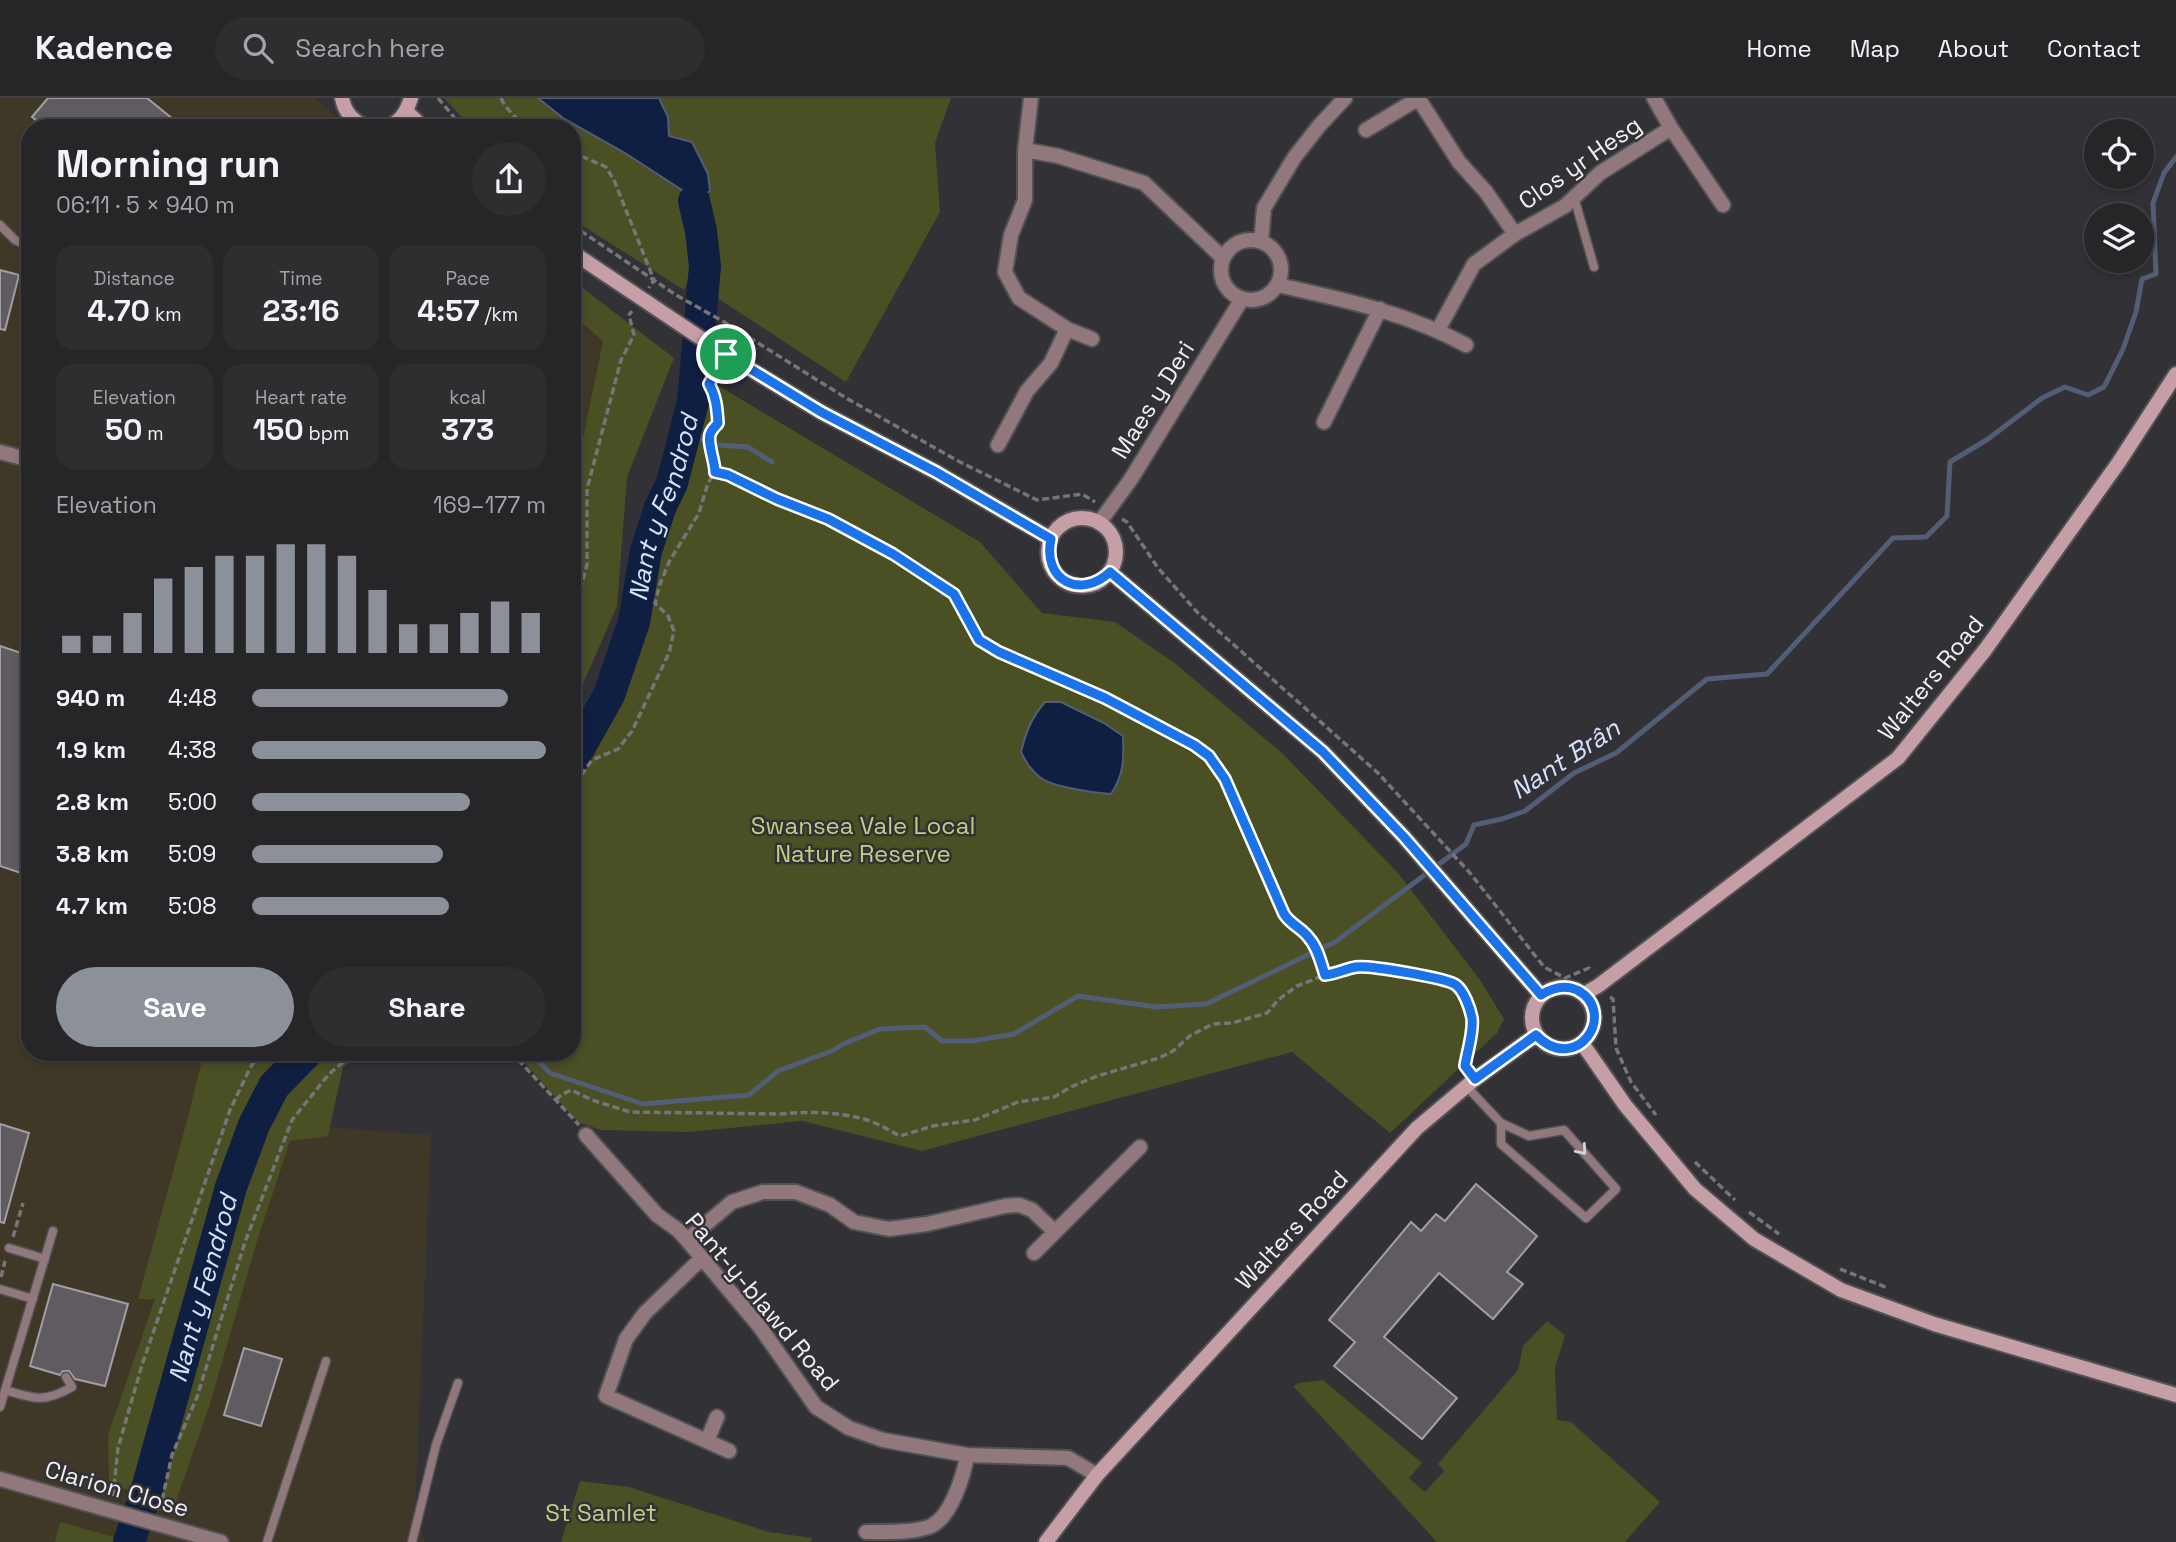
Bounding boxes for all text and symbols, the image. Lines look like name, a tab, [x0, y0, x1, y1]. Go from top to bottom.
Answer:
search box	[215, 17, 705, 80]
text: Kadence	[35, 27, 173, 69]
icon: search	[239, 29, 277, 67]
text: Search here	[295, 31, 445, 65]
text: Home	[1746, 33, 1812, 64]
text: Map	[1850, 33, 1900, 64]
text: About	[1938, 33, 2009, 64]
text: Contact	[2047, 33, 2141, 64]
street label: Clos yr Hesg	[1512, 109, 1647, 216]
map controls	[2084, 119, 2154, 273]
button: locate	[2084, 119, 2154, 189]
text: Morning run	[56, 140, 281, 188]
button: share	[472, 142, 546, 216]
text: 06:11 · 5 × 940 m	[56, 190, 235, 220]
button: layers	[2084, 203, 2154, 273]
text: Distance	[94, 266, 175, 291]
text: Time	[279, 266, 323, 291]
text: Pace	[445, 266, 490, 291]
text: 4.70	[87, 291, 150, 330]
text: 23:16	[262, 291, 340, 330]
text: 4:57	[417, 291, 480, 330]
text: km	[150, 302, 182, 327]
text: /km	[480, 302, 518, 327]
pin	[696, 324, 756, 384]
icon: arrive	[707, 335, 745, 373]
street label: Maes y Deri	[1104, 335, 1201, 464]
text: Elevation	[93, 385, 176, 410]
text: Heart rate	[255, 385, 347, 410]
text: kcal	[449, 385, 486, 410]
water label: Nant y Fendrod	[621, 408, 707, 604]
text: 50	[105, 410, 142, 449]
text: 150	[253, 410, 304, 449]
text: 373	[441, 410, 494, 449]
text: m	[142, 421, 164, 446]
text: bpm	[304, 421, 349, 446]
text: Elevation	[56, 490, 157, 520]
text: 169–177 m	[433, 490, 546, 520]
street label: Walters Road	[1871, 609, 1990, 746]
text: 940 m	[56, 683, 125, 713]
text: 4:48	[168, 683, 217, 713]
water label: Nant Brân	[1504, 710, 1627, 807]
text: 1.9 km	[56, 735, 126, 765]
text: 4:38	[168, 735, 216, 765]
text: 2.8 km	[56, 787, 129, 817]
text: 5:00	[168, 787, 217, 817]
park label: Swansea Vale Local Nature Reserve	[751, 810, 975, 869]
text: 3.8 km	[56, 839, 129, 869]
text: 5:09	[168, 839, 216, 869]
text: 4.7 km	[56, 891, 128, 921]
text: 5:08	[168, 891, 217, 921]
button: Save	[56, 967, 294, 1047]
button: Share	[308, 967, 546, 1047]
one-way arrow	[1573, 1141, 1586, 1154]
street label: Walters Road	[1229, 1164, 1355, 1296]
water label: Nant y Fendrod	[160, 1188, 246, 1386]
street label: Pant-y-blawd Road	[679, 1206, 846, 1397]
street label: Clarion Close	[41, 1453, 193, 1524]
park label: St Samlet	[545, 1497, 657, 1528]

